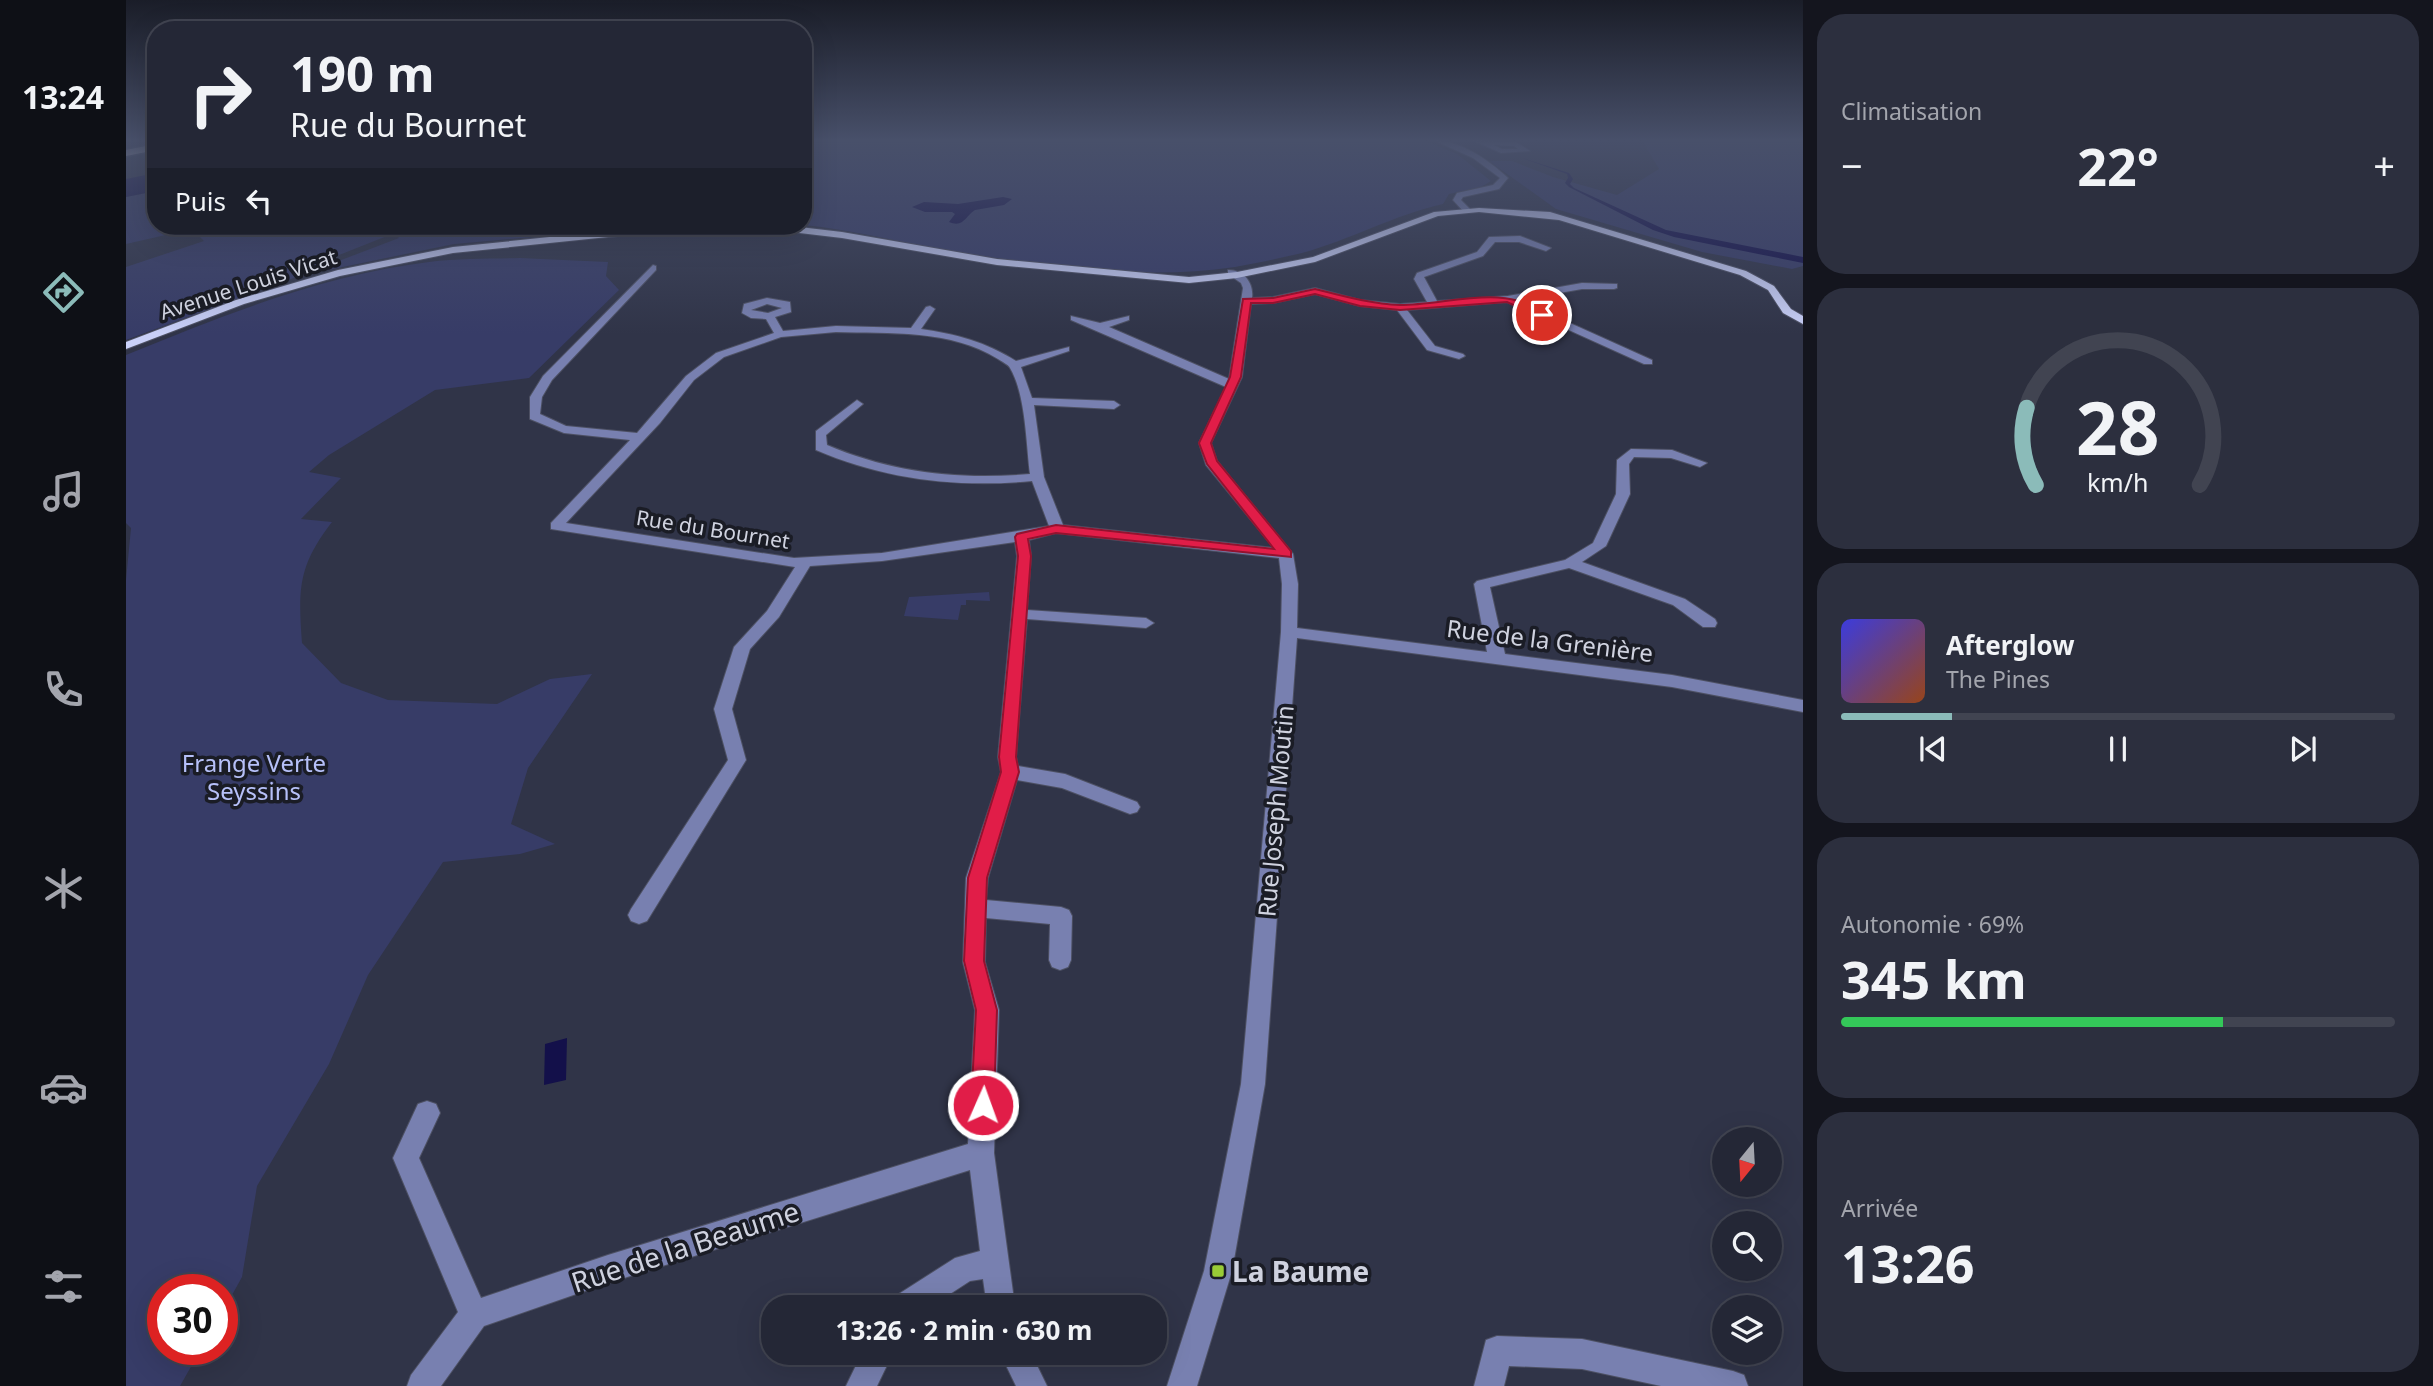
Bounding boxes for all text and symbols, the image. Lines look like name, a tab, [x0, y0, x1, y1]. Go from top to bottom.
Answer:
text: 190 m	[290, 40, 435, 106]
icon: right	[175, 49, 266, 140]
text: 13:24	[22, 75, 104, 118]
text: Climatisation	[1841, 95, 1982, 127]
text: Rue du Bournet	[290, 103, 526, 146]
text: 22°	[2077, 130, 2159, 201]
text: −	[1841, 139, 1863, 191]
text: +	[2373, 139, 2395, 191]
icon: left	[240, 182, 278, 220]
text: Puis	[175, 183, 226, 219]
street label: Avenue Louis Vicat	[156, 242, 340, 326]
icon: directions	[39, 268, 88, 317]
pin	[1512, 285, 1572, 345]
icon: arrive	[1523, 296, 1561, 334]
text: 28	[2076, 377, 2160, 476]
text: km/h	[2087, 464, 2149, 498]
icon: music	[39, 467, 88, 516]
street label: Rue du Bournet	[634, 503, 792, 555]
street label: Rue de la Grenière	[1445, 611, 1655, 669]
text: Afterglow	[1946, 627, 2074, 663]
text: The Pines	[1946, 663, 2050, 695]
icon: phone	[39, 665, 88, 714]
street label: Rue Joseph Moutin	[1249, 704, 1301, 918]
icon: previous	[1914, 730, 1952, 768]
icon: pause	[2099, 730, 2137, 768]
icon: next	[2284, 730, 2322, 768]
park label: Frange Verte Seyssins	[182, 746, 326, 807]
icon: climate	[39, 864, 88, 913]
text: Autonomie · 69%	[1841, 908, 2024, 940]
text: 345 km	[1841, 943, 2027, 1014]
icon: car	[39, 1063, 88, 1112]
position arrow	[946, 1068, 1020, 1142]
north arrow	[1712, 1127, 1782, 1197]
map controls	[1712, 1127, 1782, 1365]
street label: Rue de la Beaume	[566, 1191, 804, 1301]
text: Arrivée	[1841, 1192, 1918, 1224]
button: search	[1712, 1211, 1782, 1281]
text: 13:26	[1841, 1227, 1975, 1298]
place label: La Baume	[1232, 1252, 1369, 1290]
icon: filters	[39, 1262, 88, 1311]
marker: La Baume	[1210, 1263, 1226, 1279]
speed limit sign: 30	[147, 1274, 238, 1365]
button: layers	[1712, 1295, 1782, 1365]
text: 13:26 · 2 min · 630 m	[836, 1312, 1092, 1348]

